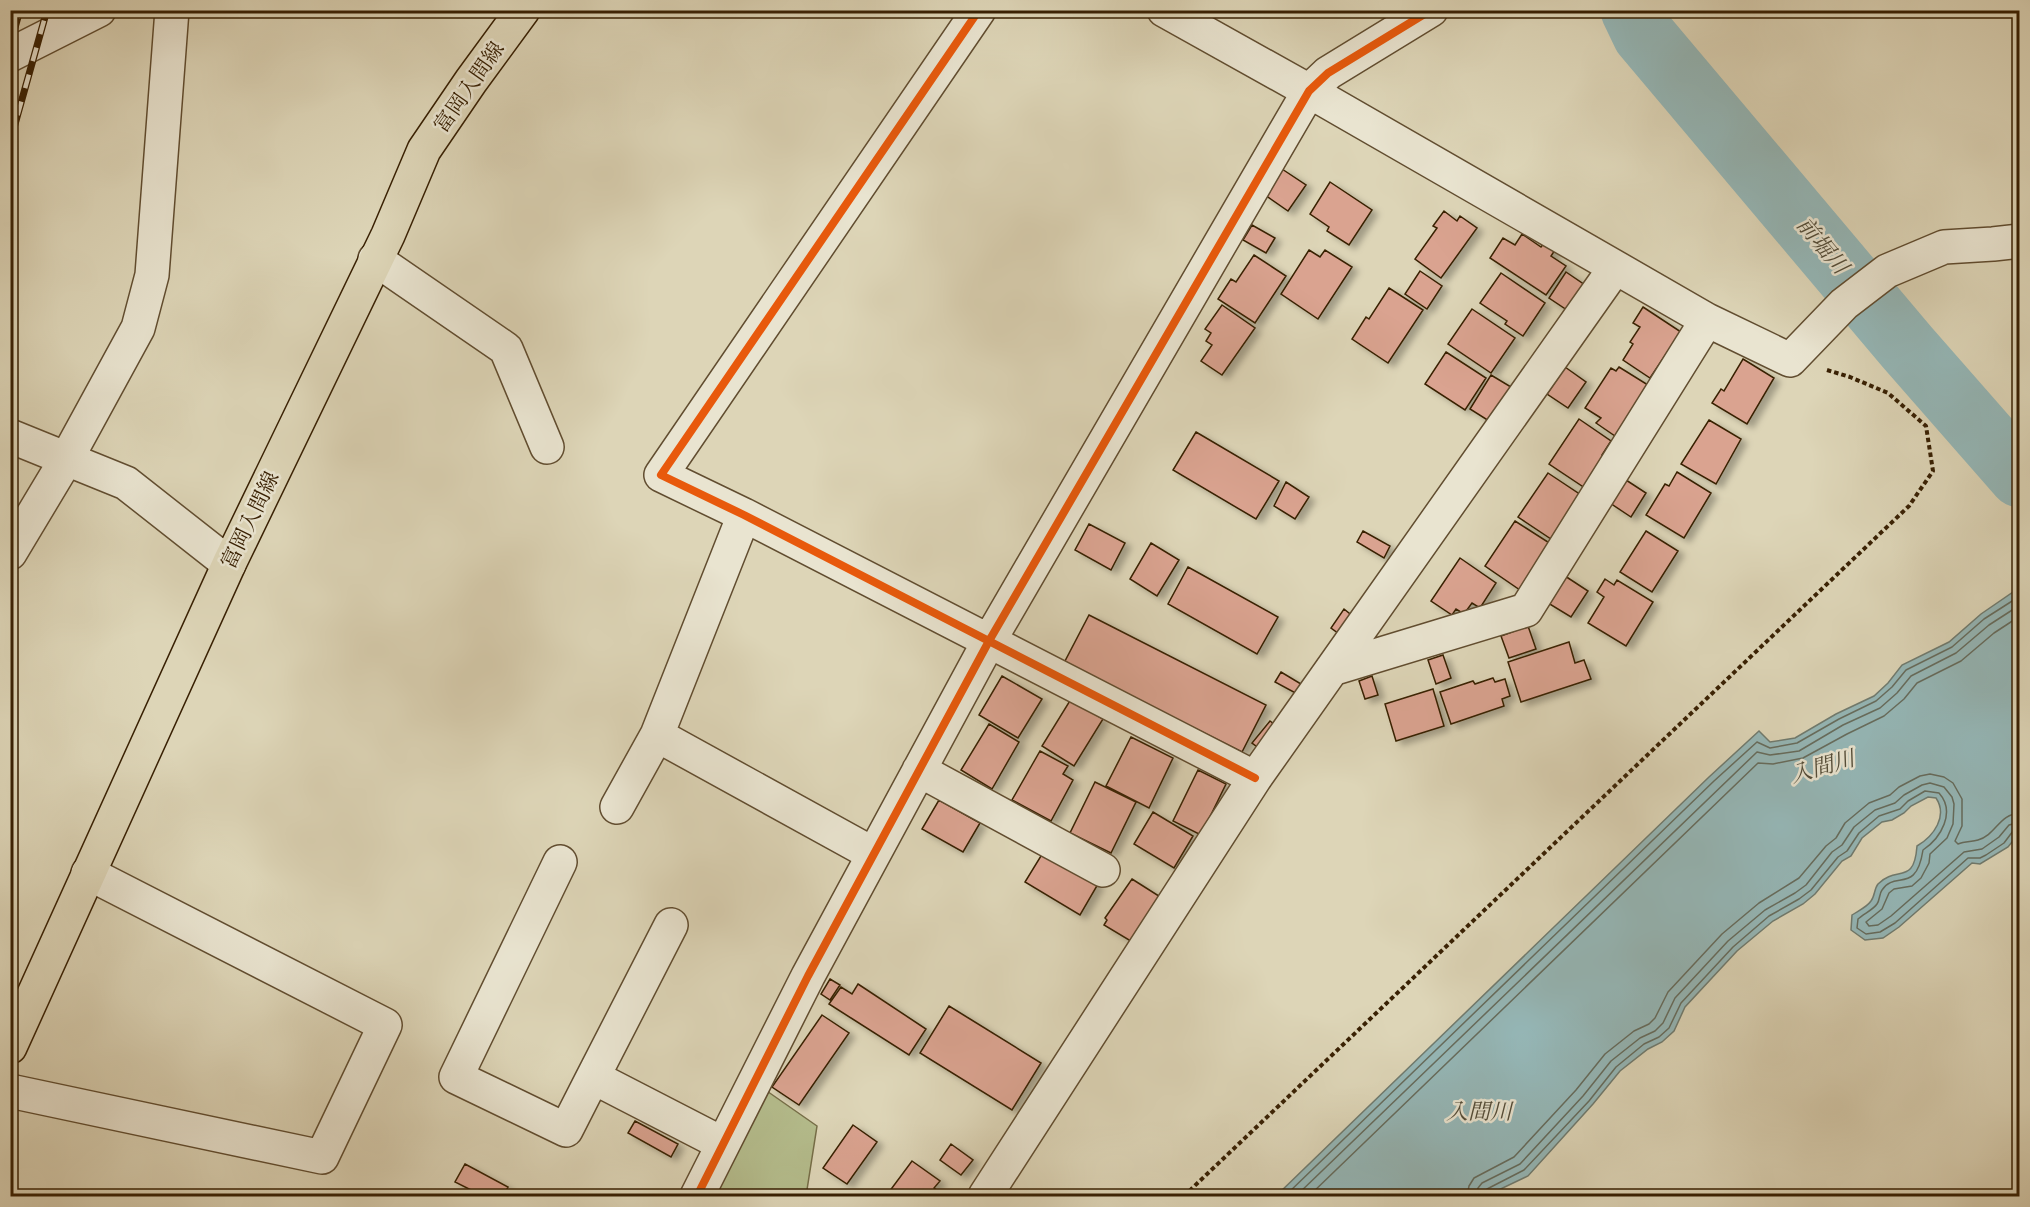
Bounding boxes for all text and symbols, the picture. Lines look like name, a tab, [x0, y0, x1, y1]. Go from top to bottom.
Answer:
street label: 富岡入間線	[428, 37, 511, 138]
water label: 前堀川	[1790, 211, 1855, 281]
street label: 富岡入間線	[215, 467, 286, 573]
water label: 入間川	[1787, 744, 1860, 790]
water label: 入間川	[1446, 1098, 1514, 1126]

